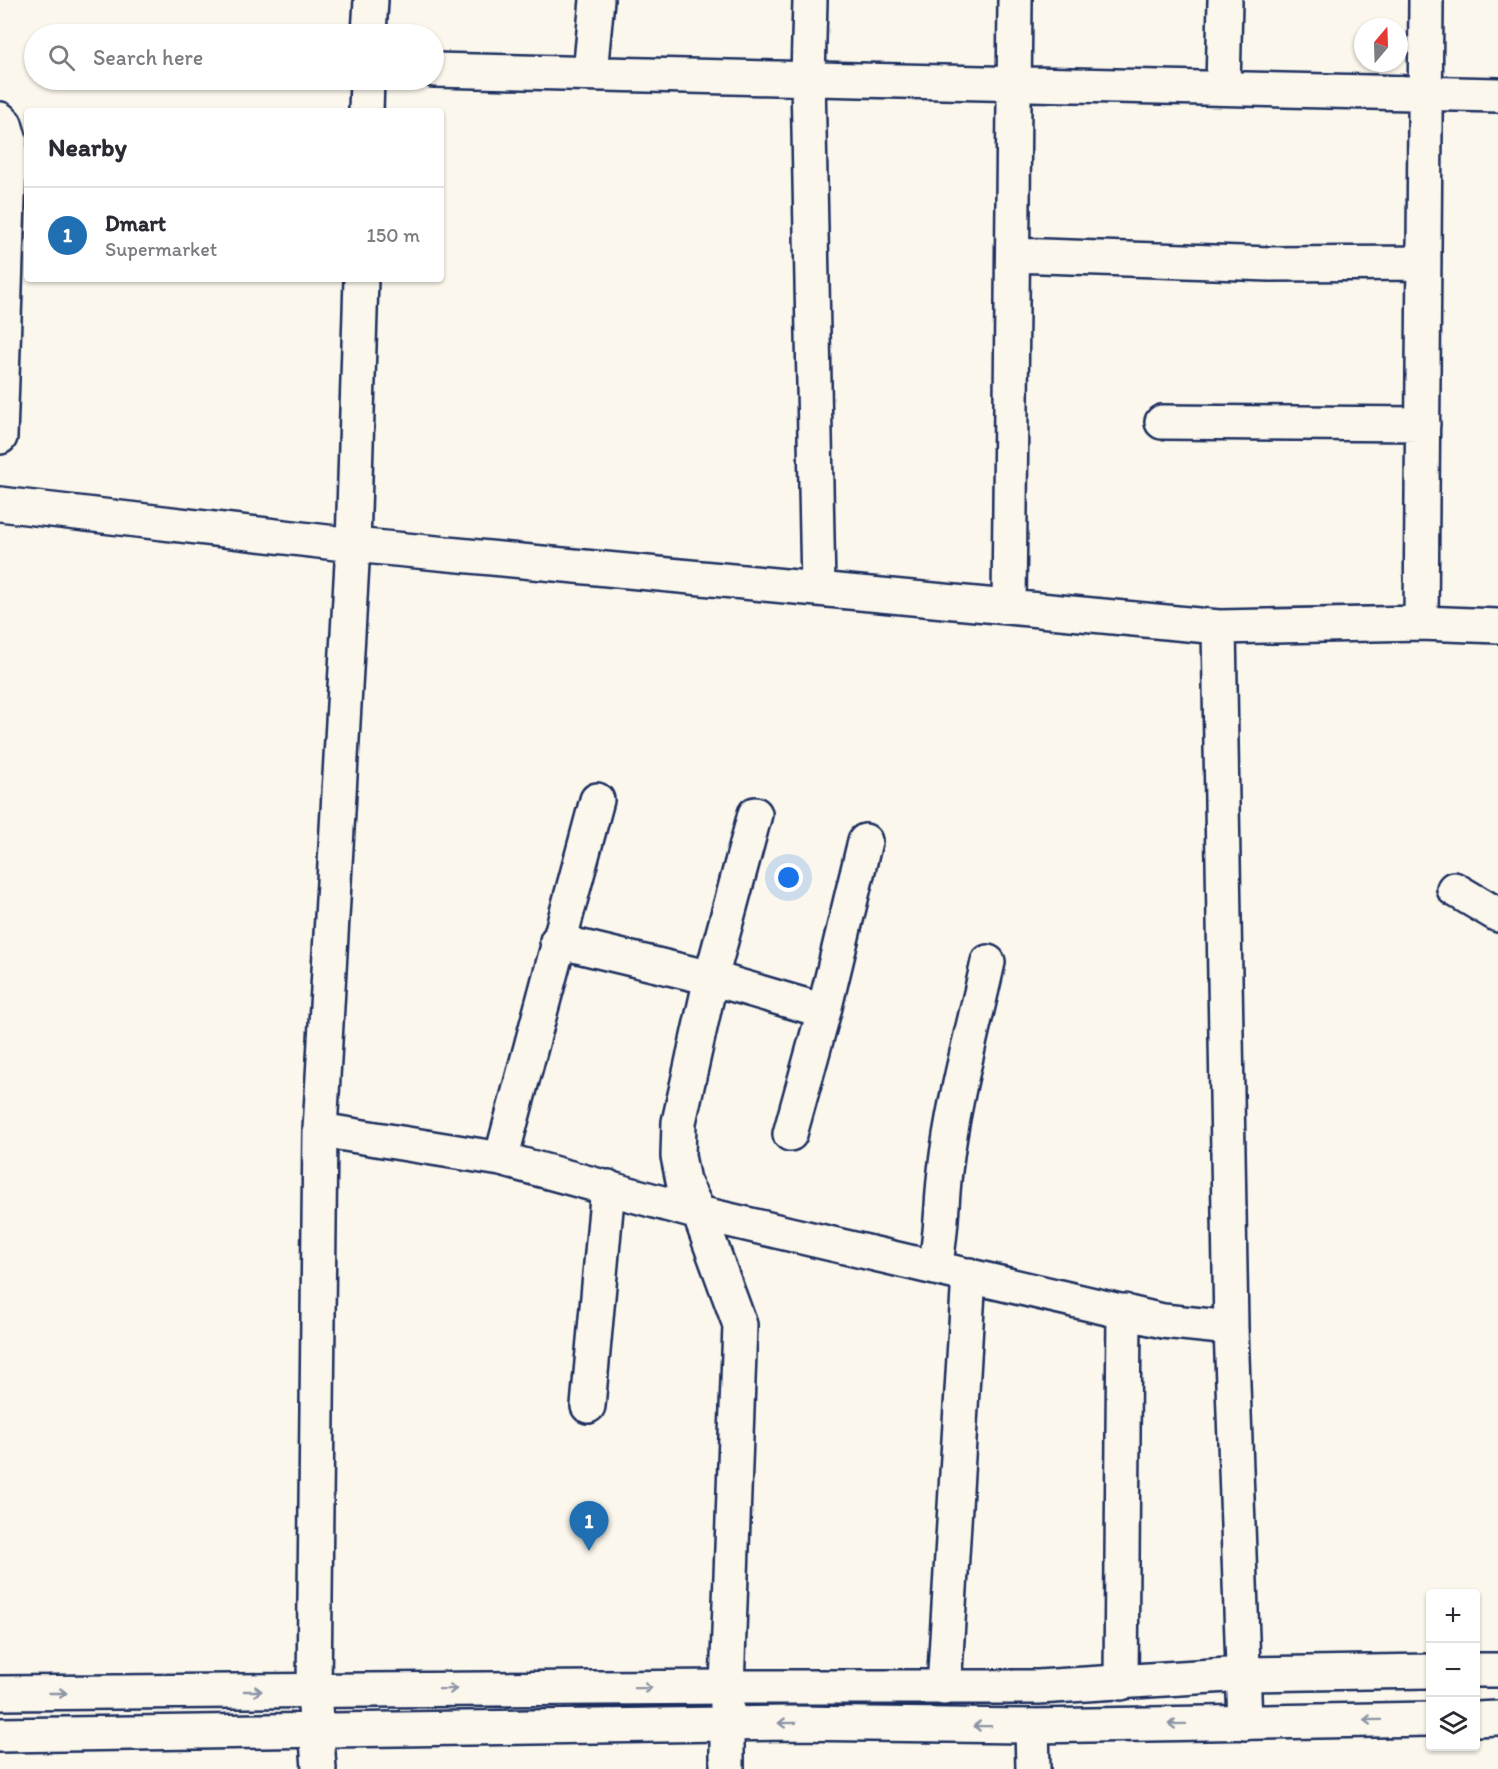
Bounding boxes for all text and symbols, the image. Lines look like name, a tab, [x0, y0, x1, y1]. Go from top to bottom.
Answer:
north arrow	[1354, 18, 1408, 72]
search box	[24, 24, 444, 90]
icon: search	[45, 41, 78, 74]
text: Search here	[93, 44, 203, 71]
text: Nearby	[48, 131, 127, 163]
text: Dmart	[105, 210, 166, 237]
text: 1	[63, 223, 72, 247]
text: 150 m	[367, 223, 420, 247]
text: Supermarket	[105, 237, 217, 261]
your location	[774, 863, 803, 892]
pin: 1	[570, 1502, 608, 1551]
map controls	[1426, 1589, 1480, 1751]
button: +	[1426, 1589, 1480, 1643]
button: −	[1426, 1643, 1480, 1697]
one-way arrow	[633, 1682, 653, 1693]
one-way arrow	[438, 1683, 458, 1695]
one-way arrow	[243, 1685, 263, 1697]
one-way arrow	[48, 1687, 68, 1699]
button: layers	[1426, 1697, 1480, 1751]
one-way arrow	[1363, 1715, 1383, 1726]
one-way arrow	[778, 1717, 798, 1729]
one-way arrow	[1168, 1718, 1188, 1730]
one-way arrow	[973, 1720, 993, 1731]

